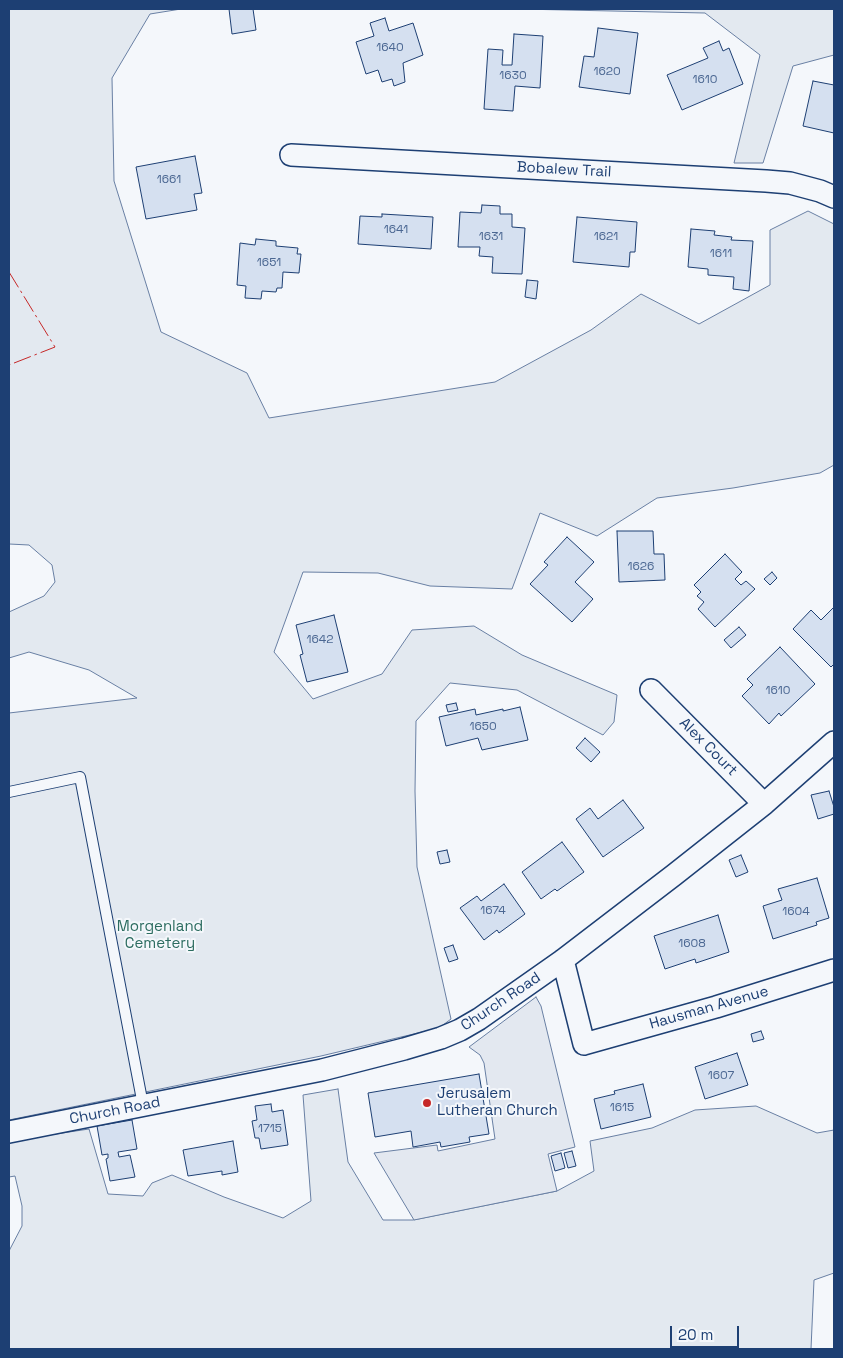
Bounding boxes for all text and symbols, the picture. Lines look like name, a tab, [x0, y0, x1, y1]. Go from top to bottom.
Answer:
house number: 1640	[376, 41, 404, 55]
house number: 1620	[593, 65, 621, 79]
house number: 1630	[499, 69, 527, 83]
house number: 1610	[692, 73, 718, 87]
street label: Bobalew Trail	[516, 159, 612, 181]
house number: 1661	[157, 173, 181, 187]
house number: 1641	[384, 223, 408, 237]
house number: 1631	[479, 230, 503, 244]
house number: 1621	[594, 230, 618, 244]
house number: 1611	[710, 247, 732, 261]
house number: 1651	[257, 256, 281, 270]
house number: 1626	[628, 560, 654, 574]
house number: 1642	[306, 633, 334, 647]
house number: 1610	[765, 684, 791, 698]
street label: Alex Court	[675, 714, 741, 780]
house number: 1650	[469, 720, 497, 734]
house number: 1674	[480, 904, 506, 918]
house number: 1604	[782, 905, 810, 919]
park label: Morgenland Cemetery	[117, 918, 203, 953]
house number: 1608	[678, 937, 706, 951]
street label: Church Road	[458, 969, 544, 1035]
street label: Hausman Avenue	[647, 982, 771, 1034]
house number: 1607	[708, 1069, 734, 1083]
place label: Jerusalem Lutheran Church	[437, 1085, 558, 1120]
street label: Church Road	[68, 1093, 162, 1129]
marker: Jerusalem Lutheran Church	[421, 1097, 433, 1109]
house number: 1615	[610, 1101, 634, 1115]
house number: 1715	[258, 1122, 282, 1136]
scale bar	[673, 1316, 742, 1348]
text: 20 m	[678, 1325, 713, 1344]

